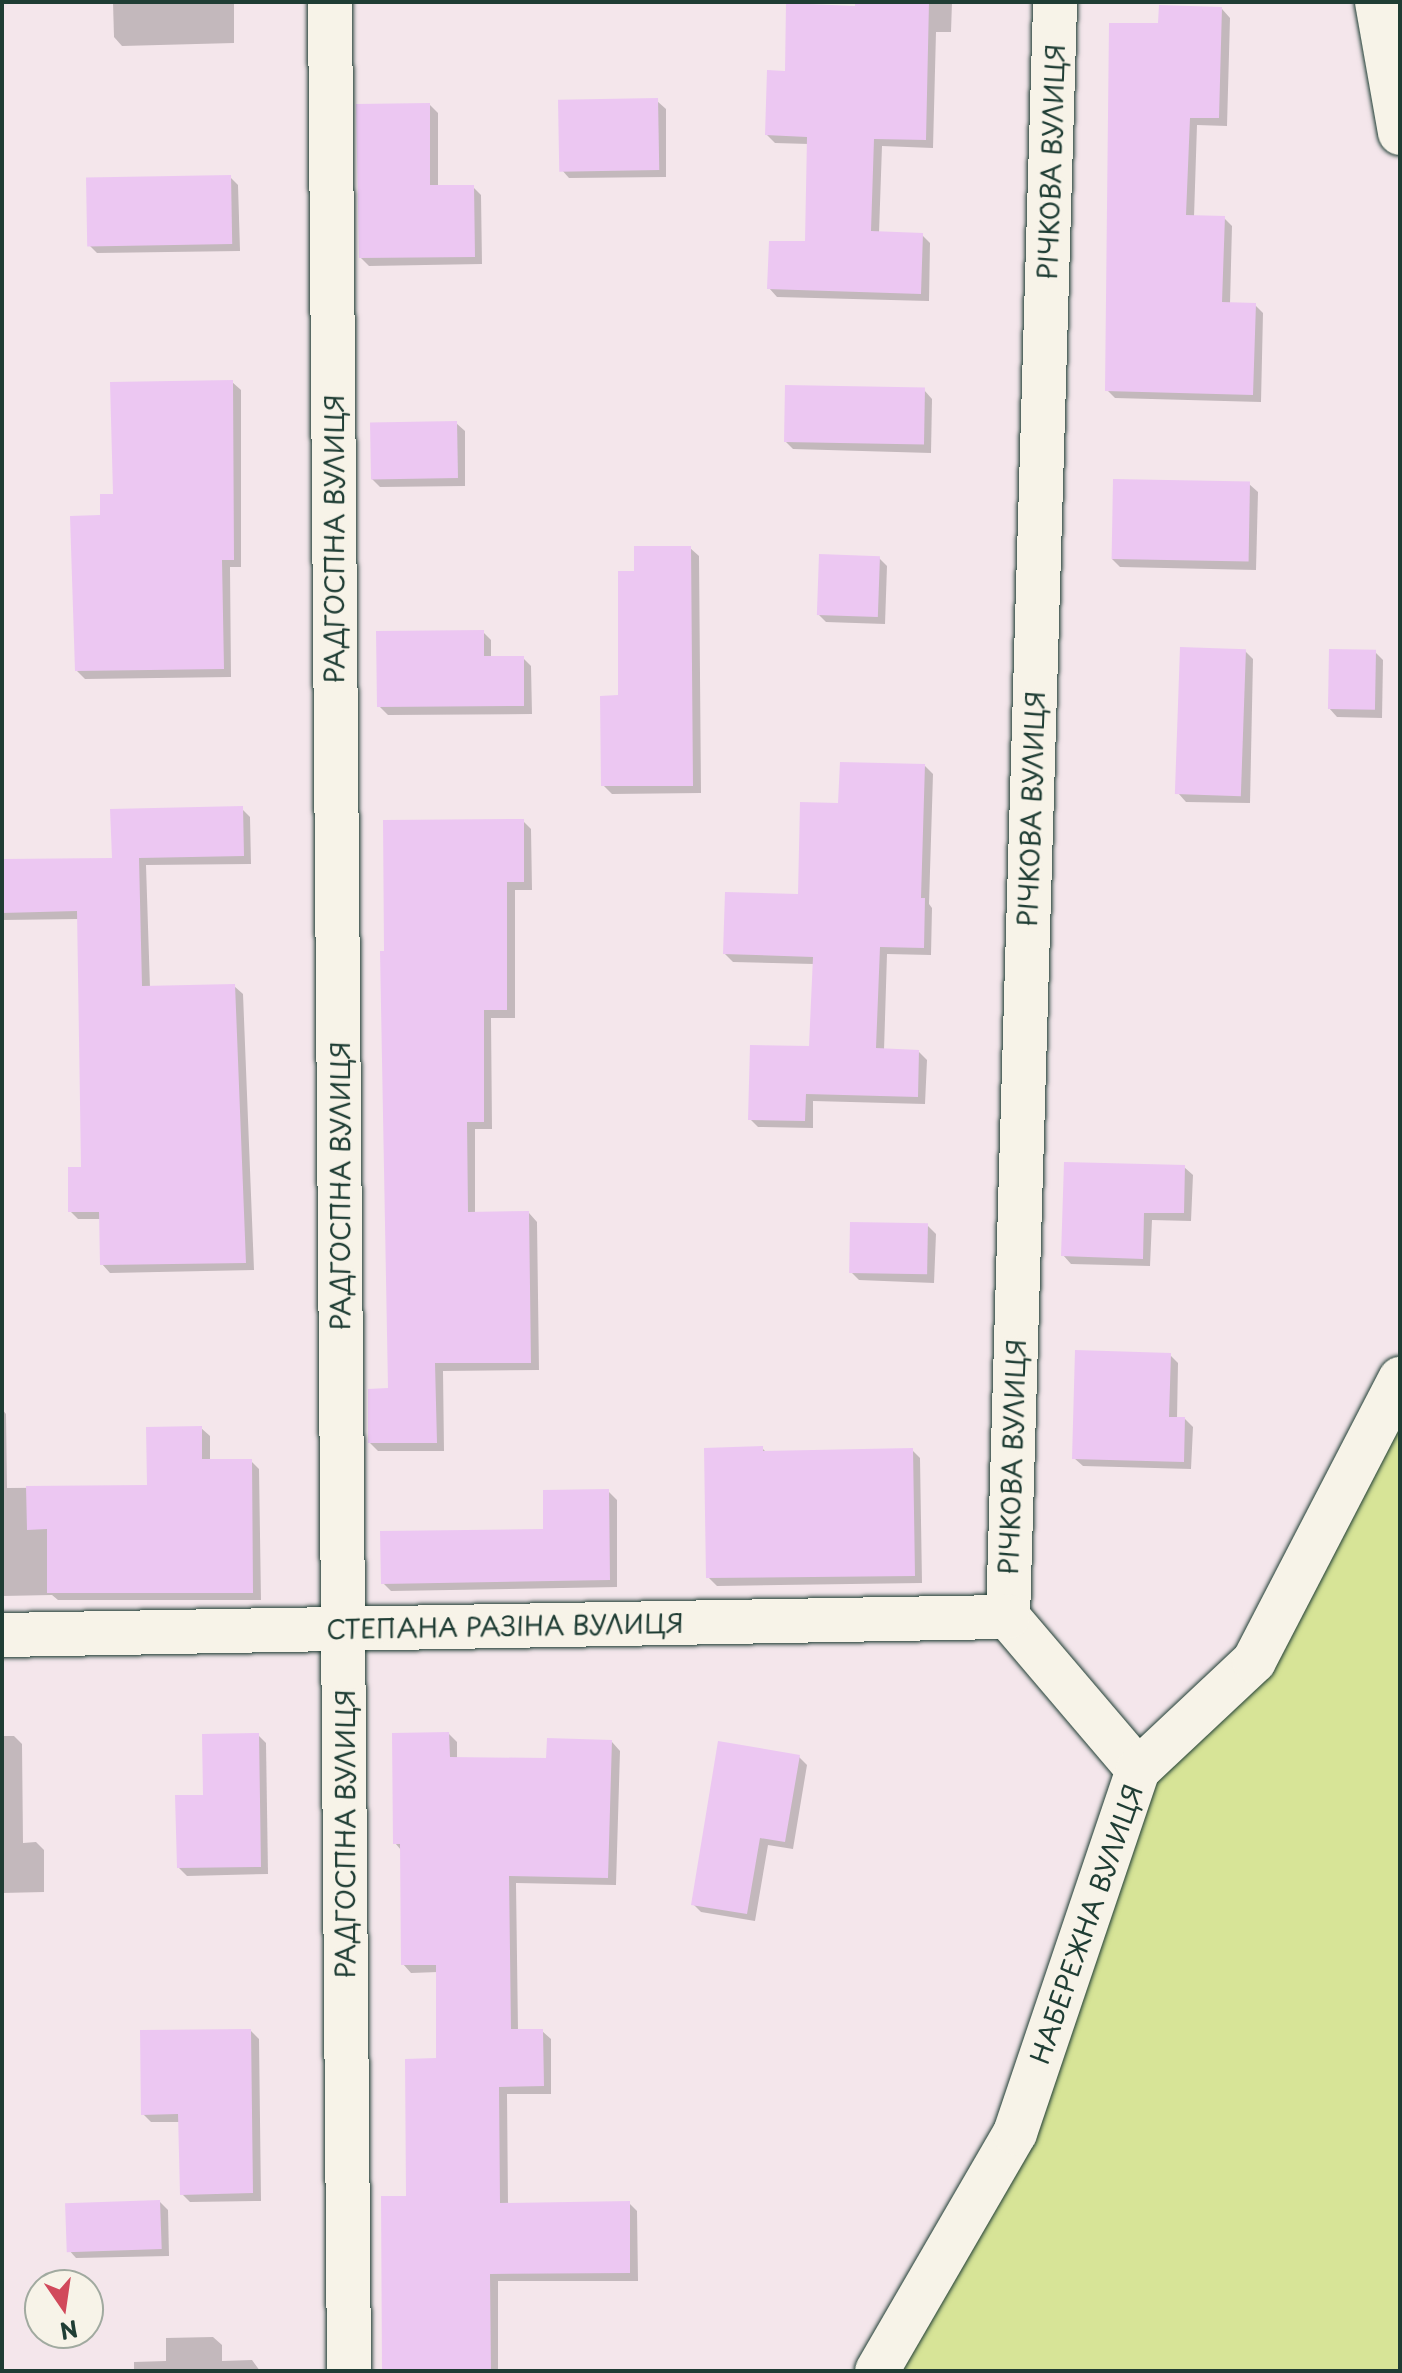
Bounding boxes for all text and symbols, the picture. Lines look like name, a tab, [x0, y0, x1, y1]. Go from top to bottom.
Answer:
street label: РІЧКОВА ВУЛИЦЯ	[1031, 43, 1071, 281]
street label: РАДГОСПНА ВУЛИЦЯ	[318, 394, 350, 684]
street label: РІЧКОВА ВУЛИЦЯ	[1011, 690, 1051, 928]
street label: РАДГОСПНА ВУЛИЦЯ	[324, 1041, 356, 1331]
street label: РІЧКОВА ВУЛИЦЯ	[992, 1338, 1032, 1576]
street label: СТЕПАНА РАЗІНА ВУЛИЦЯ	[326, 1607, 684, 1645]
street label: РАДГОСПНА ВУЛИЦЯ	[329, 1689, 361, 1979]
street label: НАБЕРЕЖНА ВУЛИЦЯ	[1023, 1780, 1149, 2068]
north arrow	[24, 2269, 104, 2349]
text: N	[57, 2313, 81, 2349]

